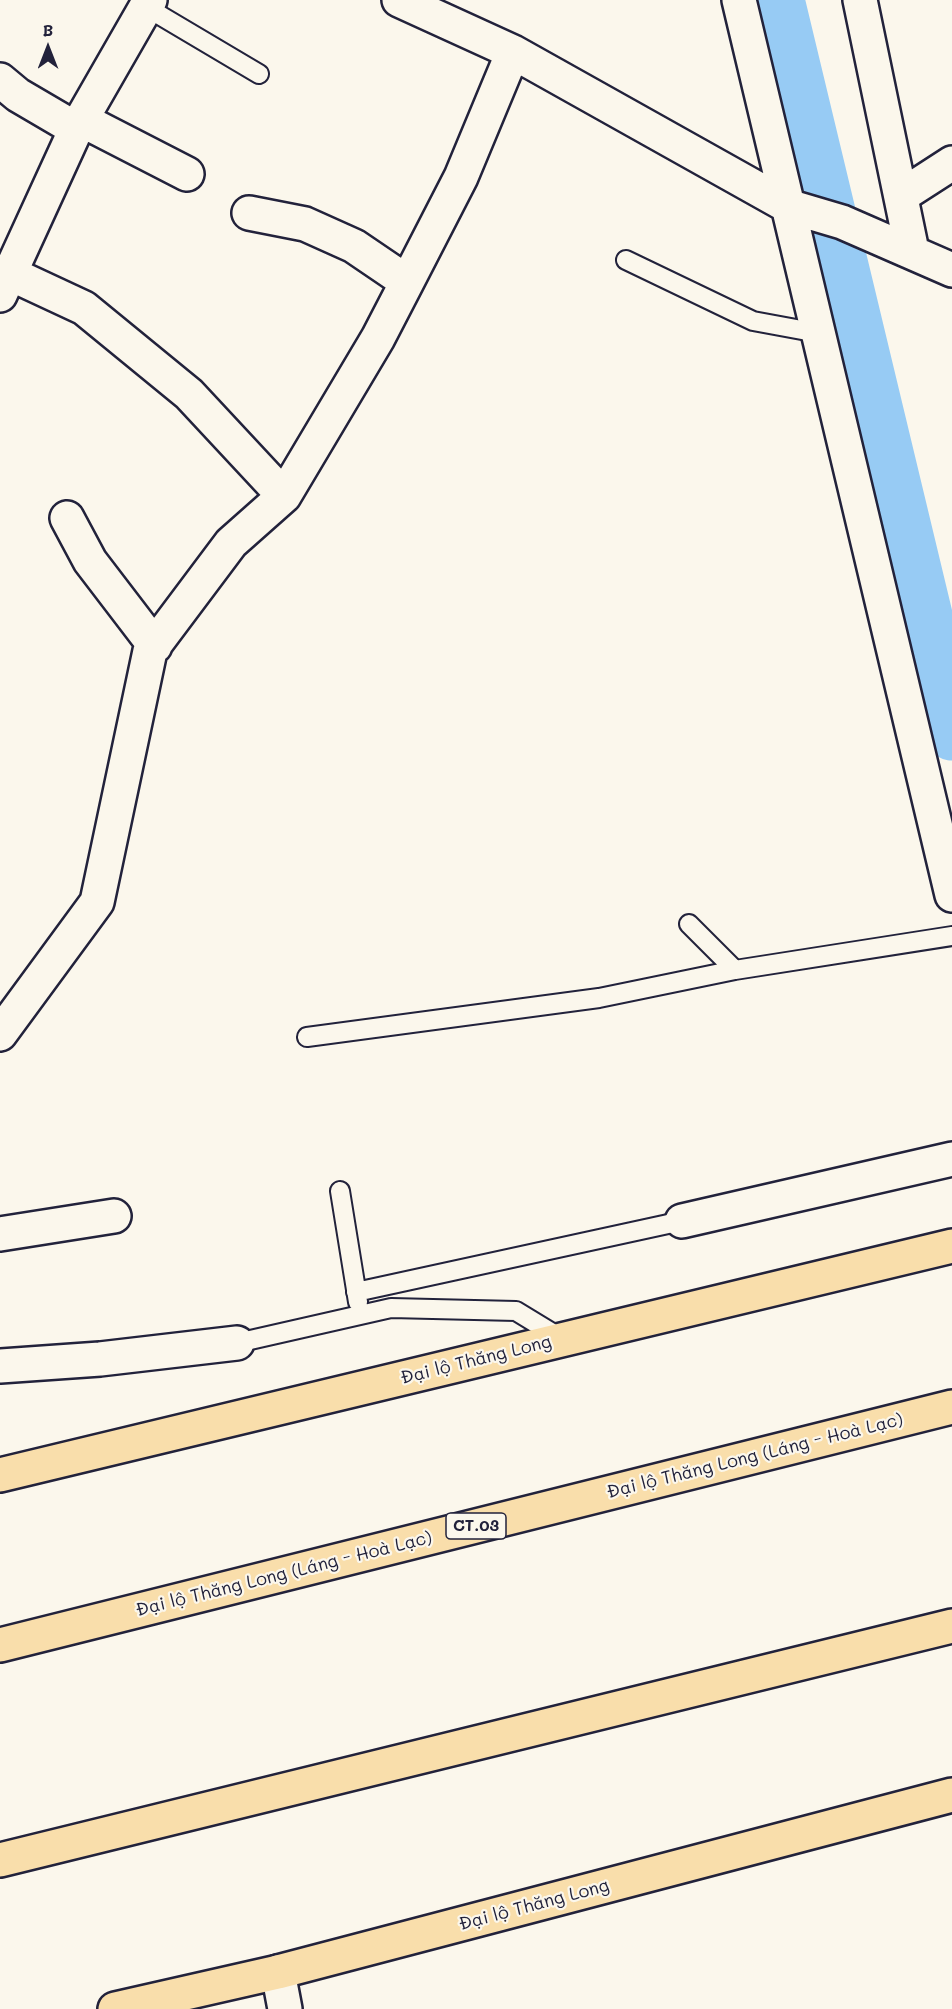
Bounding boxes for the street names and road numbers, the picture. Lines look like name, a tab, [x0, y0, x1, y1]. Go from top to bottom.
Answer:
street label: Đại lộ Thăng Long	[398, 1331, 554, 1389]
street label: Đại lộ Thăng Long (Láng - Hoà Lạc)	[605, 1409, 905, 1503]
road number: CT.03	[446, 1513, 506, 1539]
street label: Đại lộ Thăng Long (Láng - Hoà Lạc)	[134, 1527, 434, 1621]
street label: Đại lộ Thăng Long	[457, 1875, 611, 1935]

